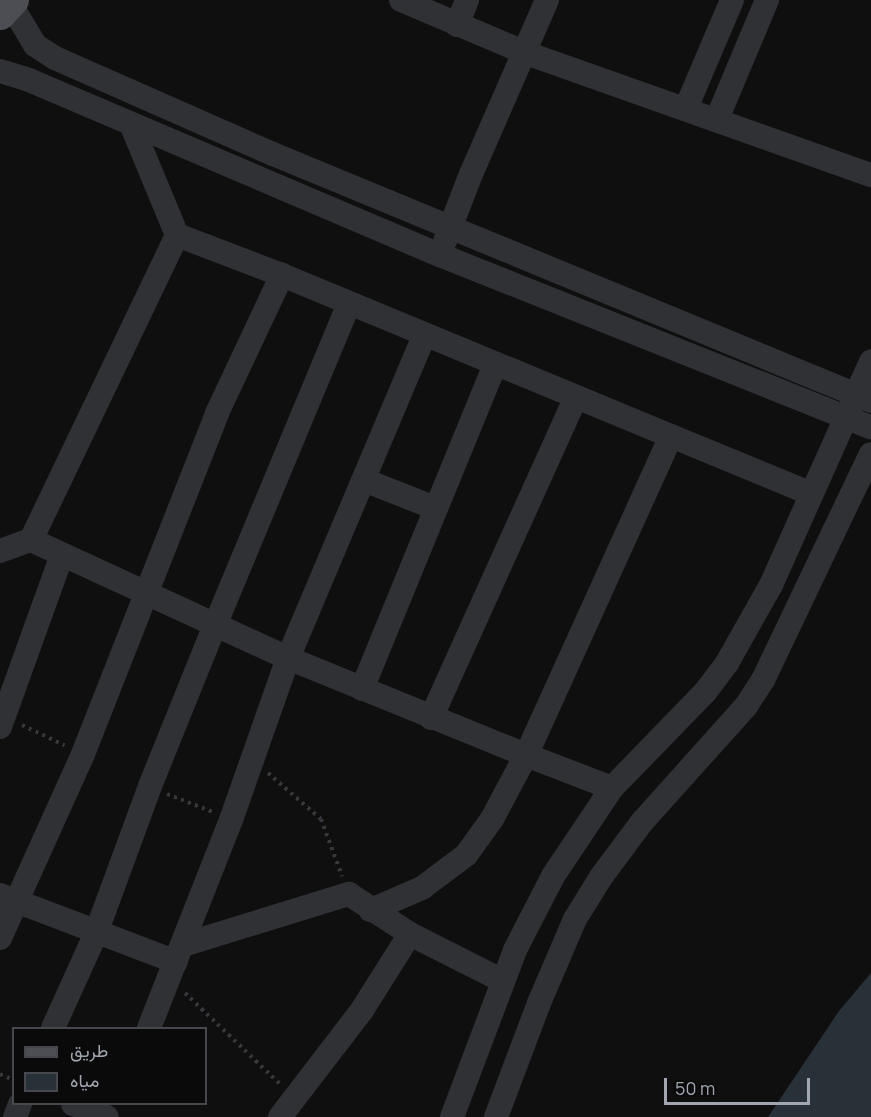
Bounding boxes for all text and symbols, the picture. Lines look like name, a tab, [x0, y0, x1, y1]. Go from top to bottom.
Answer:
legend	[12, 1027, 207, 1105]
text: طريق	[70, 1038, 108, 1062]
scale bar	[667, 1066, 812, 1104]
text: مياه	[70, 1068, 99, 1092]
text: 50 m	[675, 1076, 715, 1100]

